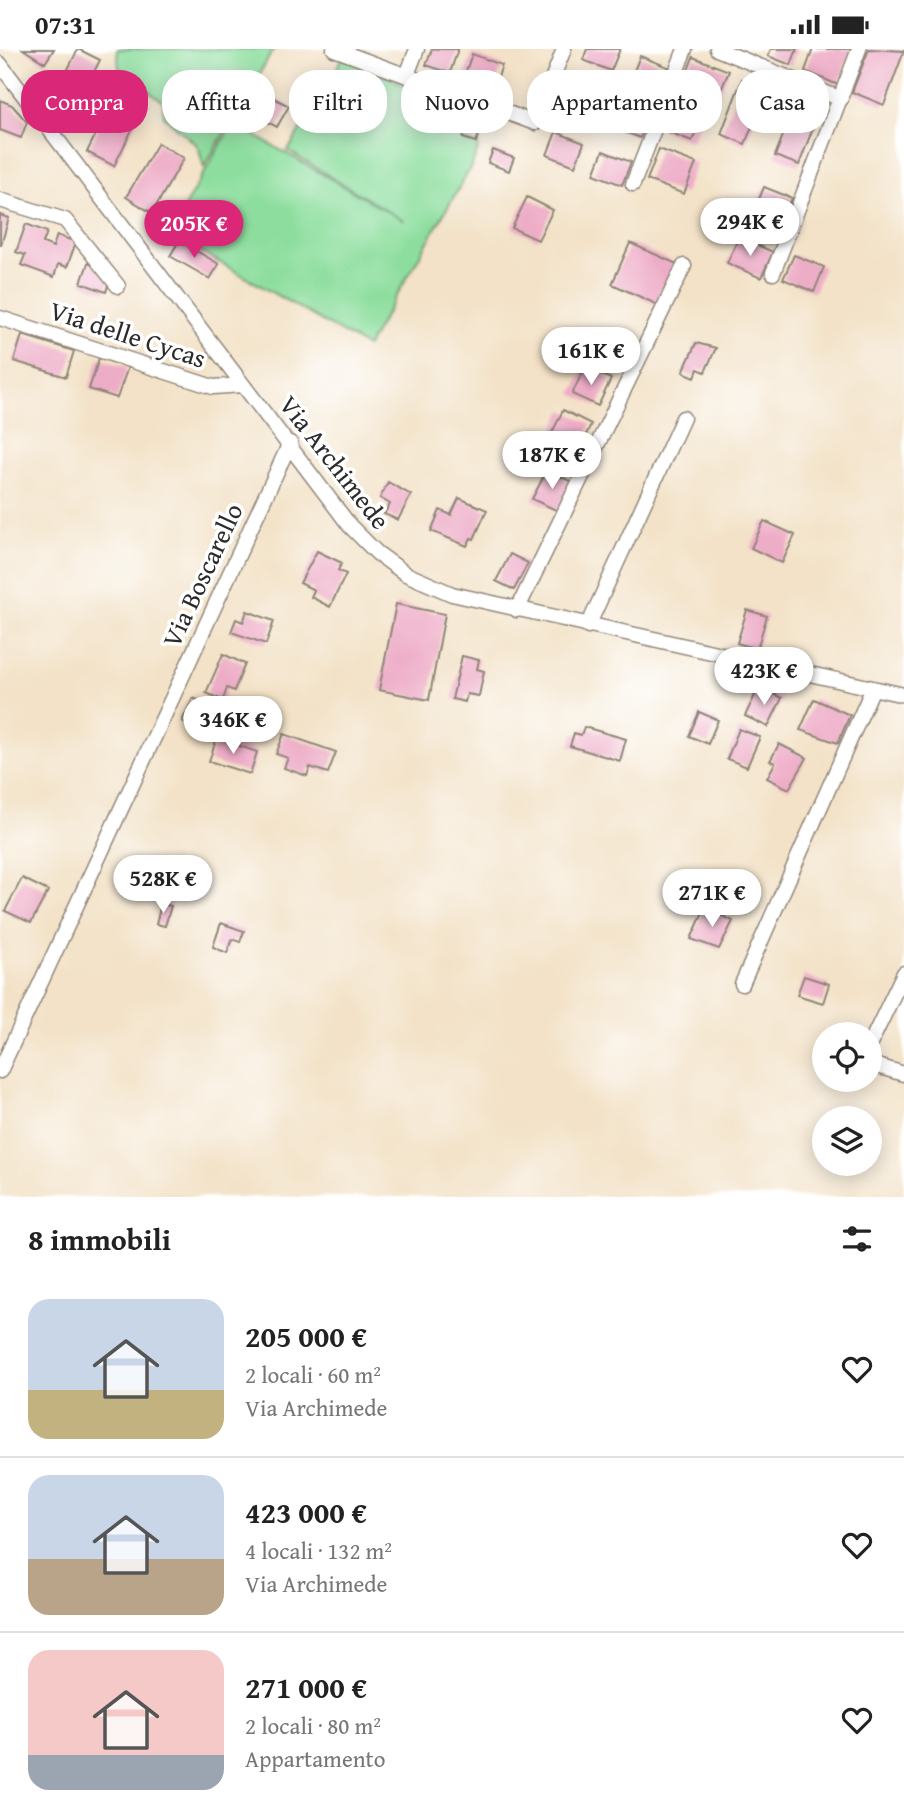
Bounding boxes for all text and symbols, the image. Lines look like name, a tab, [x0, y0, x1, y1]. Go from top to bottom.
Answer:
text: 07:31	[35, 5, 96, 44]
chip: Compra	[21, 70, 148, 133]
chip: Affitta	[162, 70, 275, 133]
chip: Filtri	[289, 70, 387, 133]
chip: Nuovo	[401, 70, 513, 133]
chip: Appartamento	[527, 70, 722, 133]
chip: Casa	[736, 70, 829, 133]
pin: 294K €	[693, 199, 807, 258]
pin: 205K €	[137, 201, 251, 260]
text: 294K €	[716, 204, 784, 237]
text: 205K €	[160, 206, 228, 239]
street label: Via delle Cycas	[45, 290, 211, 378]
pin: 161K €	[534, 327, 648, 387]
text: 161K €	[557, 333, 625, 366]
street label: Via Archimede	[270, 387, 400, 537]
pin: 187K €	[495, 431, 609, 491]
text: 187K €	[518, 437, 586, 470]
street label: Via Boscarello	[152, 497, 252, 653]
pin: 423K €	[707, 647, 821, 707]
text: 423K €	[730, 653, 798, 686]
pin: 346K €	[176, 697, 290, 756]
text: 346K €	[199, 702, 267, 735]
pin: 528K €	[106, 855, 220, 915]
text: 528K €	[129, 861, 197, 894]
pin: 271K €	[655, 869, 769, 929]
text: 271K €	[678, 875, 746, 908]
map controls	[812, 1022, 882, 1176]
button: locate	[812, 1022, 882, 1092]
button: layers	[812, 1106, 882, 1176]
text: 8 immobili	[28, 1217, 171, 1261]
icon: filters	[838, 1220, 876, 1258]
text: 205 000 €	[245, 1314, 367, 1358]
icon: home	[84, 1327, 168, 1411]
icon: heart	[838, 1350, 876, 1388]
text: 2 locali · 60 m²	[245, 1358, 381, 1391]
text: Via Archimede	[245, 1391, 387, 1424]
text: 423 000 €	[245, 1490, 367, 1534]
icon: home	[84, 1503, 168, 1587]
icon: heart	[838, 1526, 876, 1564]
text: 4 locali · 132 m²	[245, 1534, 392, 1567]
text: Via Archimede	[245, 1567, 387, 1600]
text: 271 000 €	[245, 1665, 367, 1709]
icon: home	[84, 1678, 168, 1762]
icon: heart	[838, 1701, 876, 1739]
text: 2 locali · 80 m²	[245, 1709, 381, 1742]
text: Appartamento	[245, 1742, 385, 1775]

